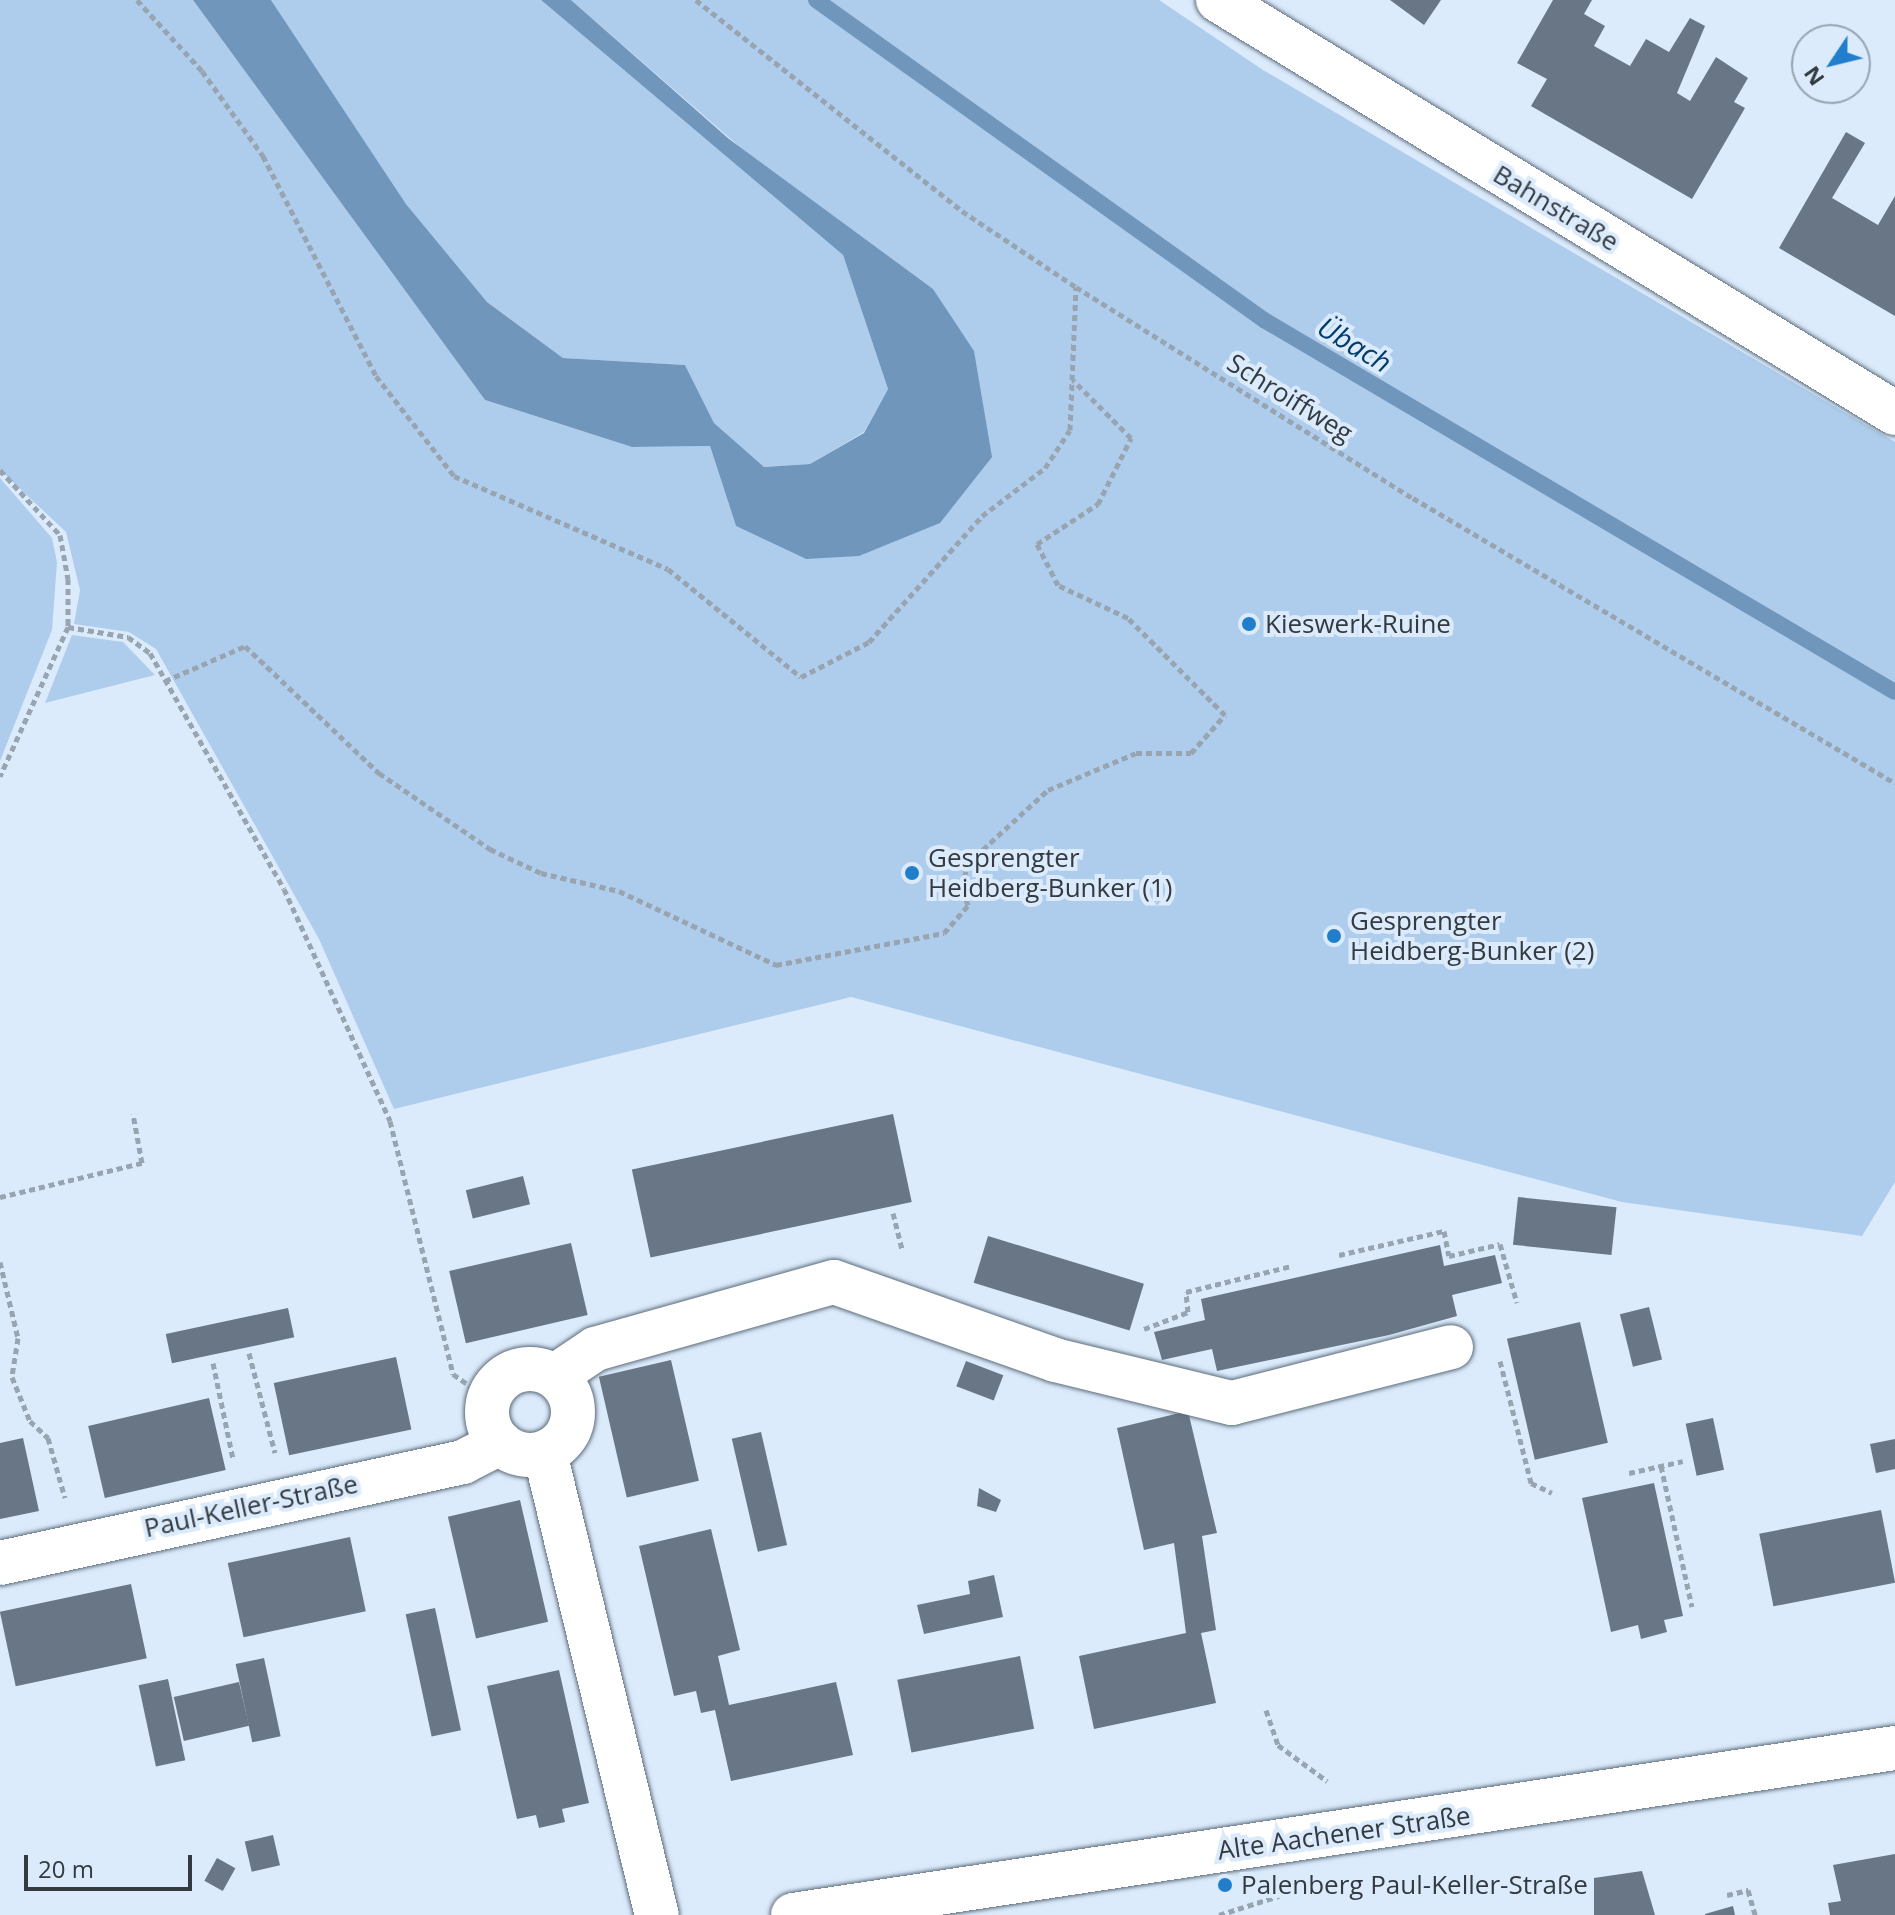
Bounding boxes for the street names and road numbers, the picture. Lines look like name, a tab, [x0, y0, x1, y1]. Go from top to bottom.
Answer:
street label: Bahnstraße	[1488, 158, 1624, 258]
street label: Schroiffweg	[1222, 347, 1358, 449]
street label: Paul-Keller-Straße	[141, 1468, 361, 1544]
street label: Alte Aachener Straße	[1216, 1800, 1472, 1866]

